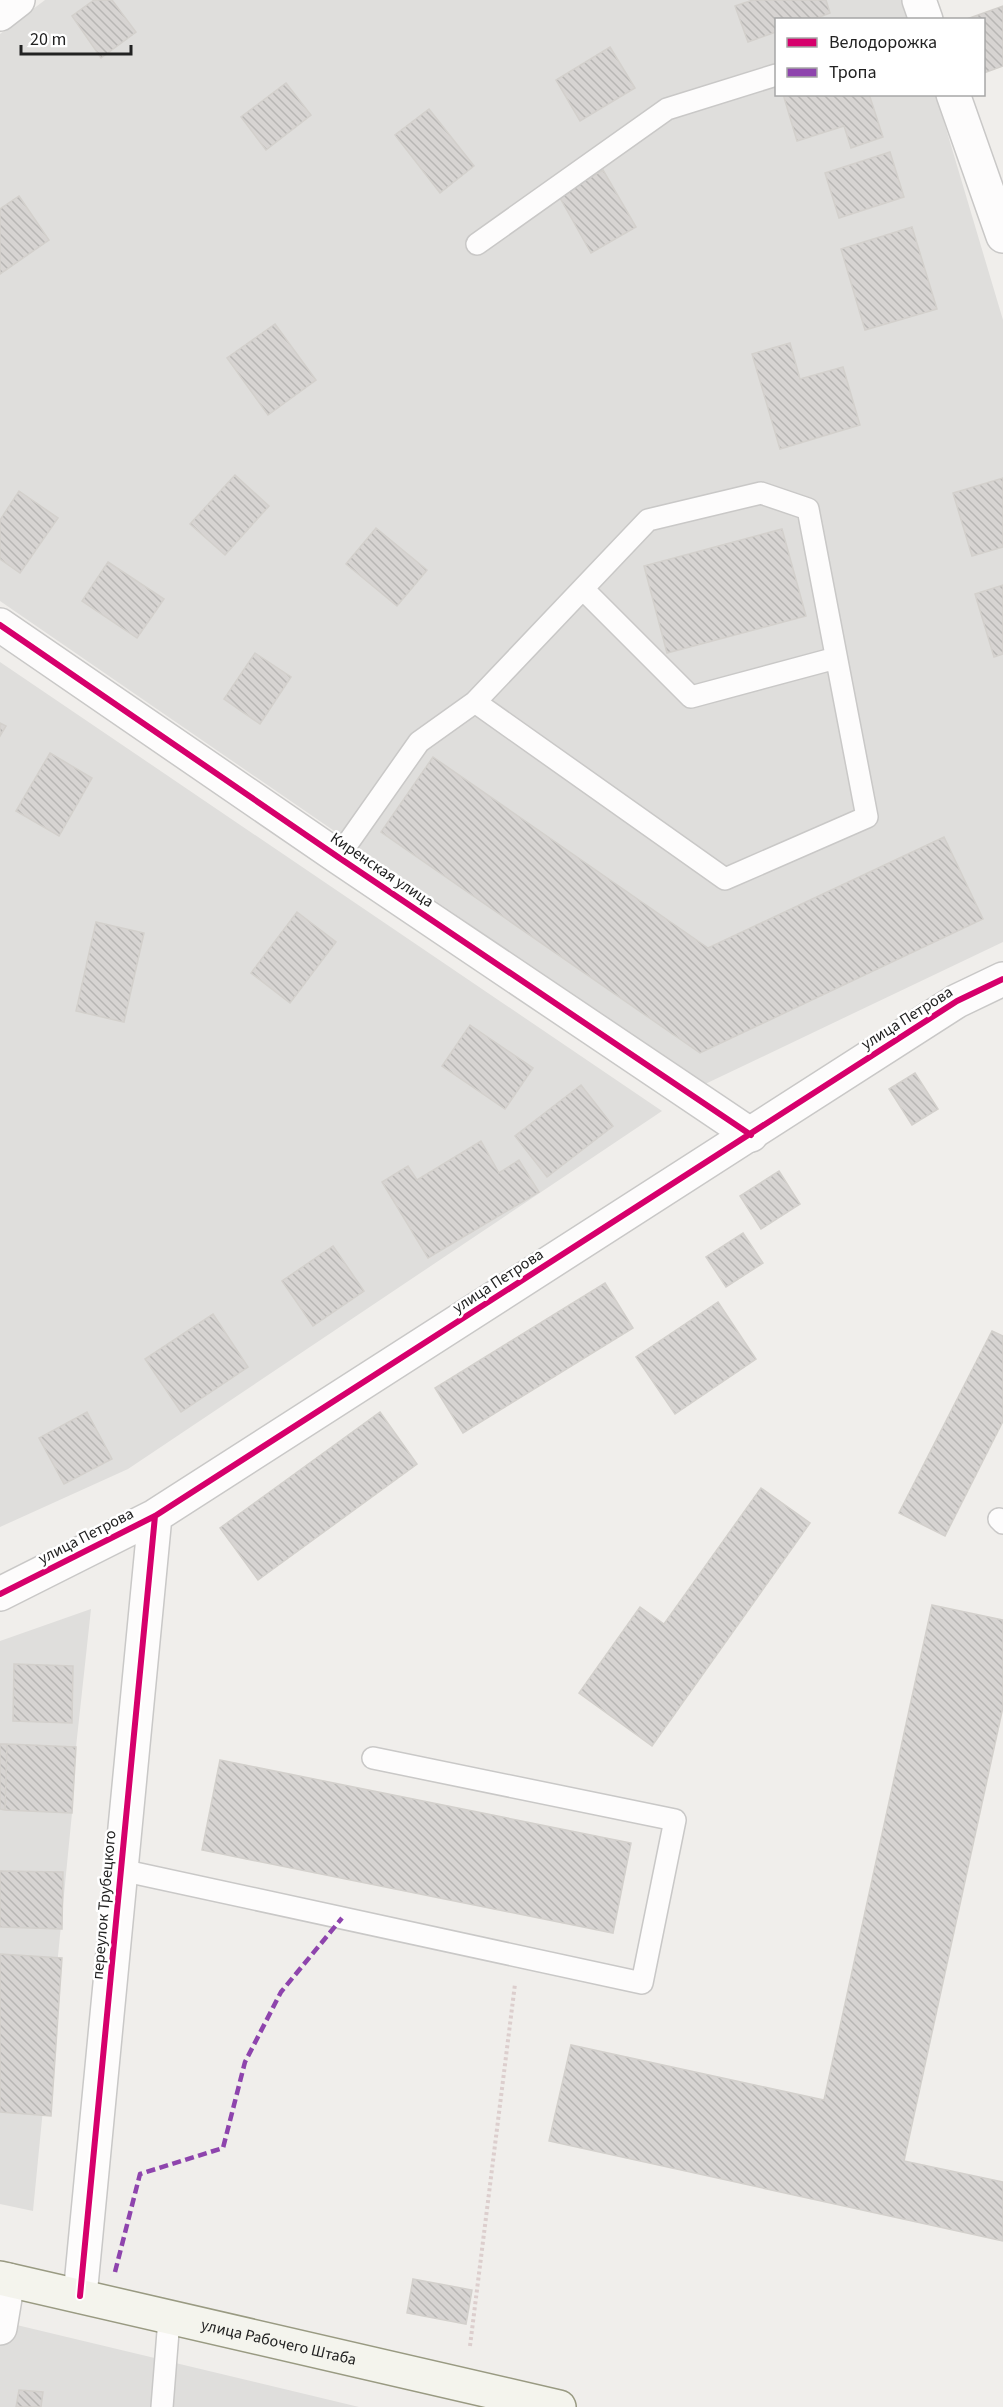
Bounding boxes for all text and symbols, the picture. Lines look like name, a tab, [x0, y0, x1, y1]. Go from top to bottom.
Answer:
scale bar	[21, 18, 130, 56]
legend	[775, 18, 985, 96]
text: 20 m	[30, 27, 66, 52]
text: Велодорожка	[829, 30, 937, 55]
text: Тропа	[829, 60, 877, 85]
street label: Киренская улица	[326, 827, 438, 913]
street label: улица Петрова	[857, 981, 957, 1055]
street label: улица Петрова	[448, 1243, 548, 1319]
street label: улица Петрова	[35, 1503, 137, 1569]
street label: переулок Трубецкого	[87, 1829, 121, 1981]
street label: улица Рабочего Штаба	[199, 2314, 358, 2371]

